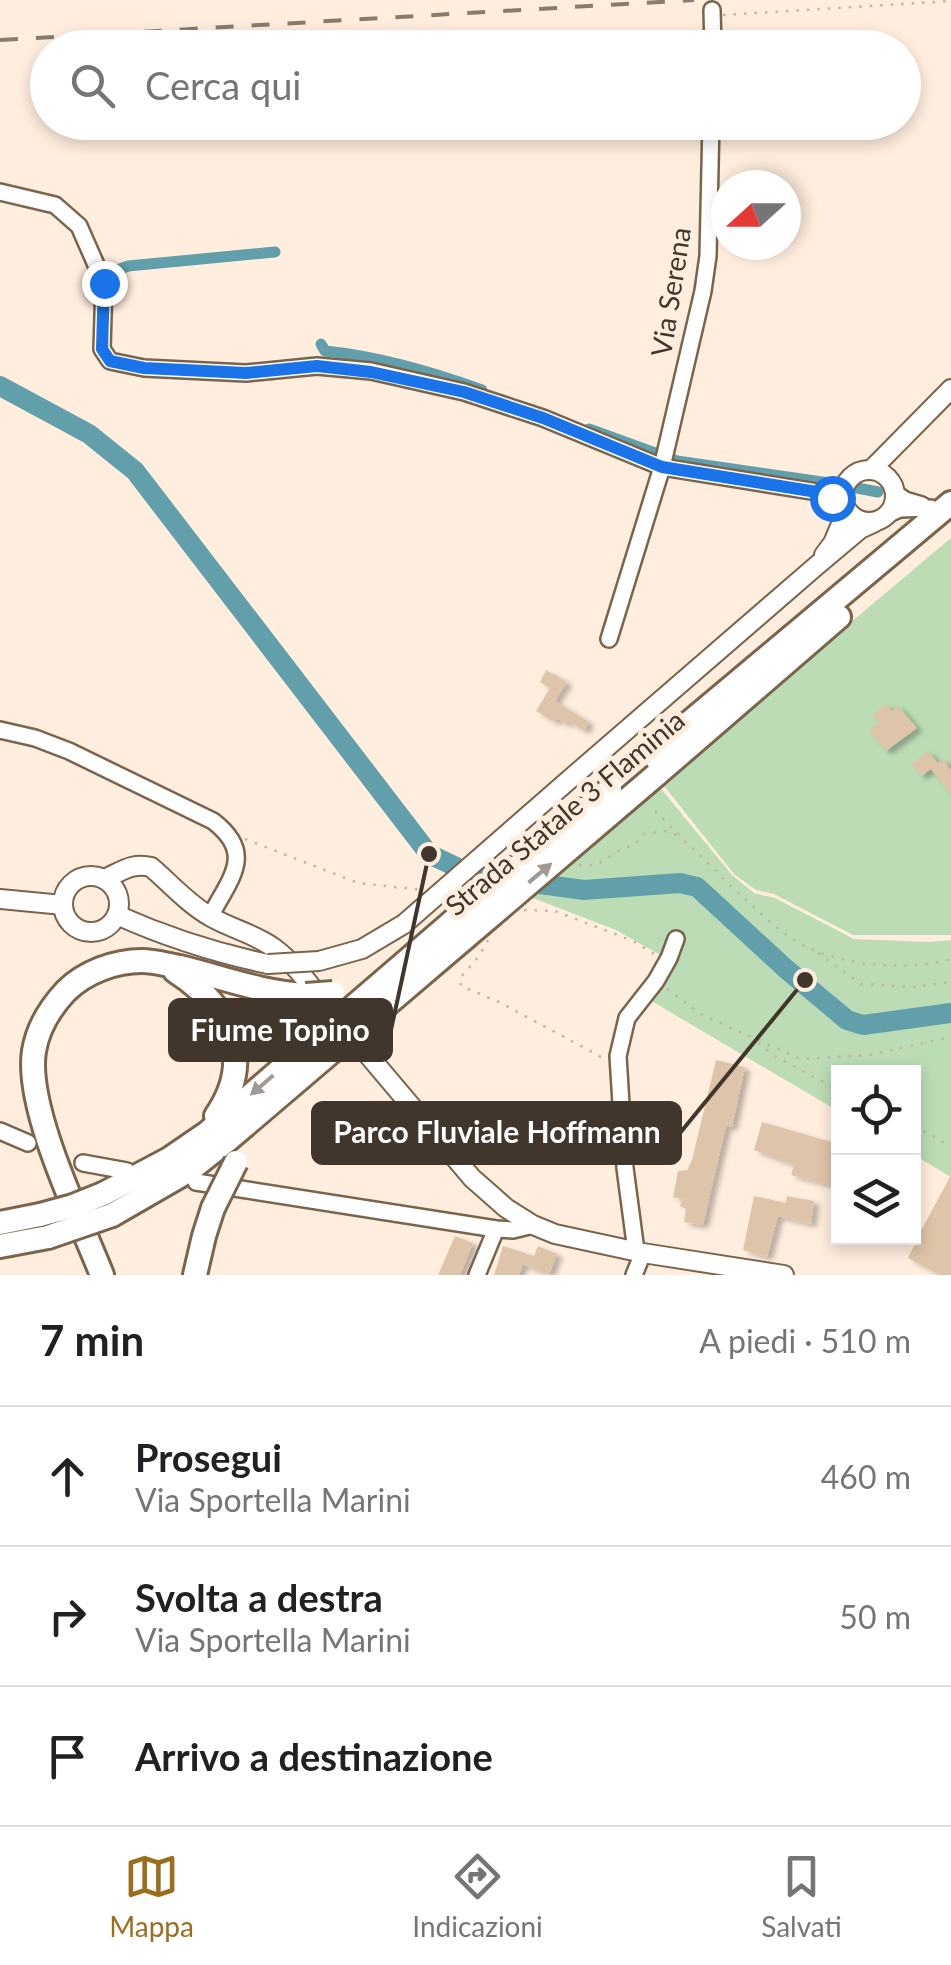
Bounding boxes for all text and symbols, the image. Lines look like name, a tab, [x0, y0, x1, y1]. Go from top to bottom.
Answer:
search box	[30, 30, 921, 140]
icon: search	[65, 58, 120, 113]
text: Cerca qui	[145, 62, 301, 108]
north arrow	[711, 170, 801, 260]
street label: Via Serena	[643, 225, 697, 359]
route end	[82, 261, 128, 307]
route start	[810, 476, 856, 522]
street label: Strada Statale 3 Flaminia	[438, 702, 691, 922]
one-way arrow	[528, 863, 553, 885]
callout: Fiume Topino	[170, 1000, 391, 1060]
text: Fiume Topino	[190, 1011, 370, 1047]
map controls	[831, 1065, 921, 1245]
button: locate	[831, 1065, 921, 1155]
one-way arrow	[250, 1074, 275, 1095]
callout: Parco Fluviale Hoffmann	[313, 1103, 680, 1163]
text: Parco Fluviale Hoffmann	[333, 1113, 661, 1149]
button: layers	[831, 1155, 921, 1245]
text: 7 min	[40, 1315, 144, 1365]
text: A piedi · 510 m	[699, 1321, 911, 1360]
text: Prosegui	[135, 1434, 282, 1480]
icon: ahead	[40, 1449, 95, 1504]
text: 460 m	[821, 1457, 911, 1496]
text: Via Sportella Marini	[135, 1480, 411, 1519]
text: Svolta a destra	[135, 1574, 383, 1620]
icon: right	[40, 1589, 95, 1644]
text: 50 m	[839, 1597, 911, 1636]
text: Via Sportella Marini	[135, 1620, 411, 1659]
icon: arrive	[40, 1729, 95, 1784]
text: Arrivo a destinazione	[135, 1733, 493, 1779]
tab: Mappa	[109, 1849, 194, 1943]
tab: Indicazioni	[412, 1849, 543, 1943]
tab: Salvati	[761, 1849, 842, 1943]

